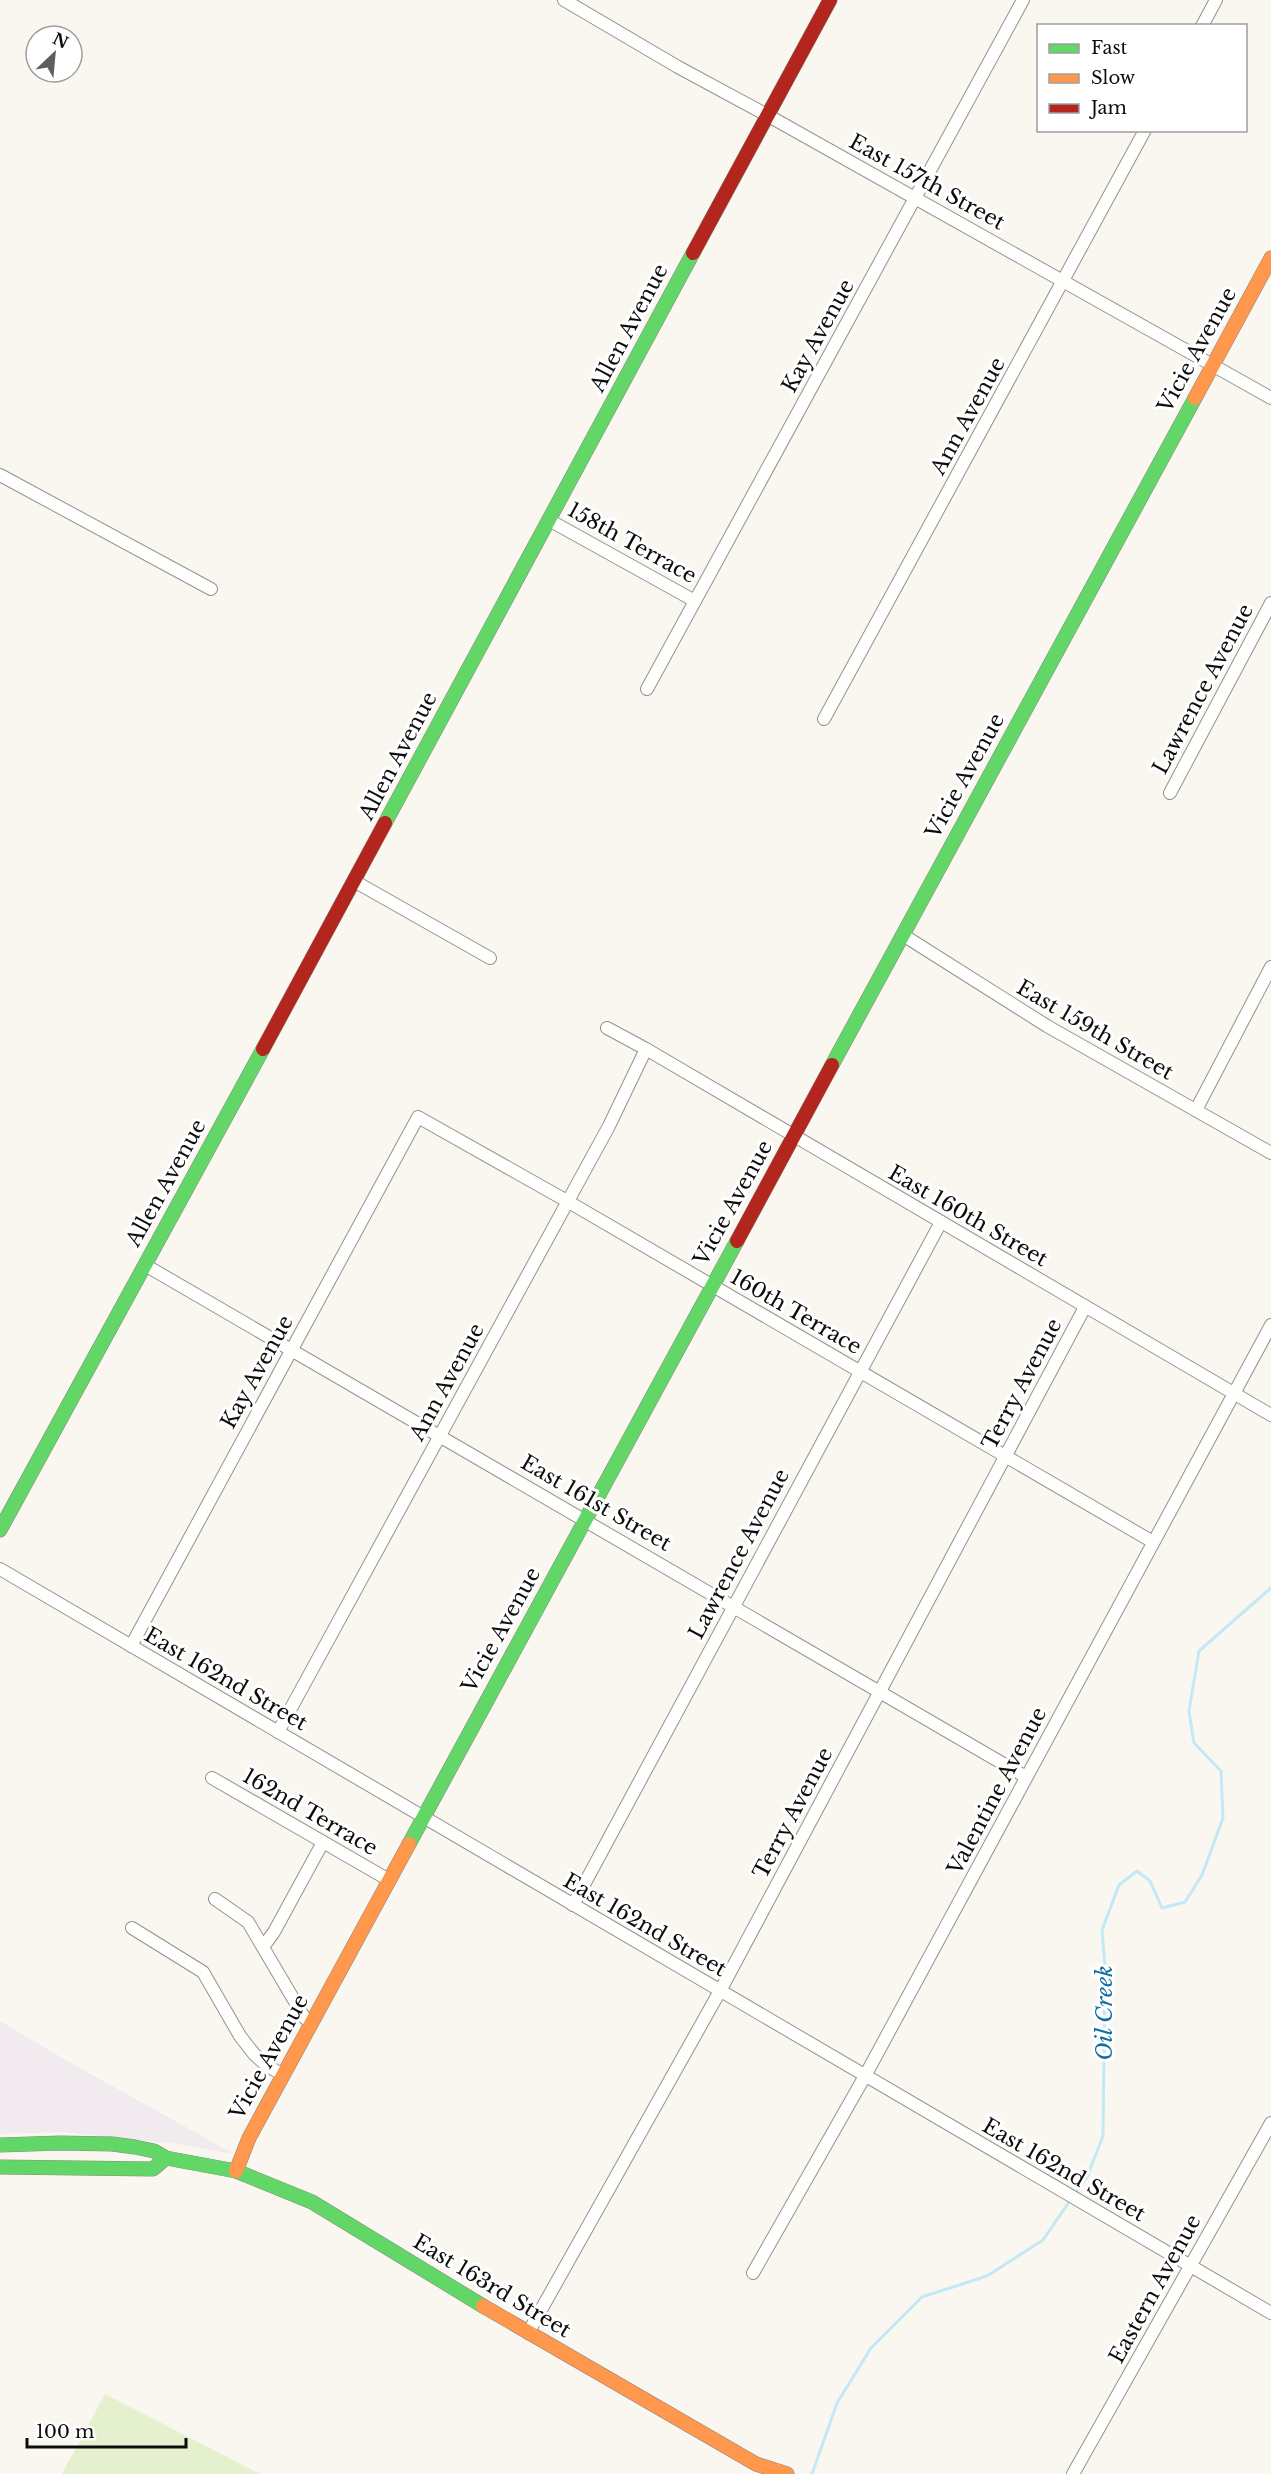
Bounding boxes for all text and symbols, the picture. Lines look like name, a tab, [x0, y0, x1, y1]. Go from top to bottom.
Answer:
north arrow	[24, 24, 84, 84]
legend	[1037, 24, 1247, 132]
text: N	[49, 28, 72, 53]
text: Fast	[1091, 37, 1128, 59]
text: Slow	[1091, 67, 1136, 89]
text: Jam	[1089, 97, 1127, 119]
street label: East 157th Street	[845, 129, 1009, 236]
street label: Allen Avenue	[584, 259, 674, 397]
street label: Kay Avenue	[776, 275, 860, 397]
street label: Vicie Avenue	[1151, 283, 1242, 418]
street label: Ann Avenue	[925, 353, 1011, 480]
street label: 158th Terrace	[563, 497, 701, 589]
street label: Lawrence Avenue	[1147, 599, 1259, 779]
street label: Allen Avenue	[353, 687, 443, 825]
street label: Vicie Avenue	[919, 709, 1010, 844]
street label: East 159th Street	[1012, 975, 1178, 1085]
street label: Allen Avenue	[120, 1115, 212, 1252]
street label: Vicie Avenue	[687, 1136, 778, 1271]
street label: East 160th Street	[884, 1160, 1052, 1272]
street label: 160th Terrace	[726, 1264, 866, 1360]
street label: Kay Avenue	[215, 1311, 299, 1433]
street label: Terry Avenue	[977, 1314, 1067, 1454]
street label: Ann Avenue	[404, 1319, 490, 1446]
street label: East 161st Street	[516, 1449, 676, 1557]
street label: Lawrence Avenue	[683, 1464, 795, 1644]
street label: Vicie Avenue	[455, 1563, 546, 1698]
street label: East 162nd Street	[140, 1622, 312, 1736]
street label: Valentine Avenue	[941, 1703, 1052, 1880]
street label: Terry Avenue	[748, 1743, 838, 1883]
street label: 162nd Terrace	[238, 1763, 382, 1861]
street label: East 162nd Street	[559, 1868, 731, 1982]
water label: Oil Creek	[1091, 1966, 1118, 2060]
street label: Vicie Avenue	[223, 1990, 314, 2125]
street label: East 162nd Street	[978, 2113, 1150, 2227]
street label: Eastern Avenue	[1103, 2210, 1207, 2368]
street label: East 163rd Street	[408, 2229, 576, 2343]
scale bar	[27, 2411, 186, 2449]
text: 100 m	[36, 2421, 94, 2443]

